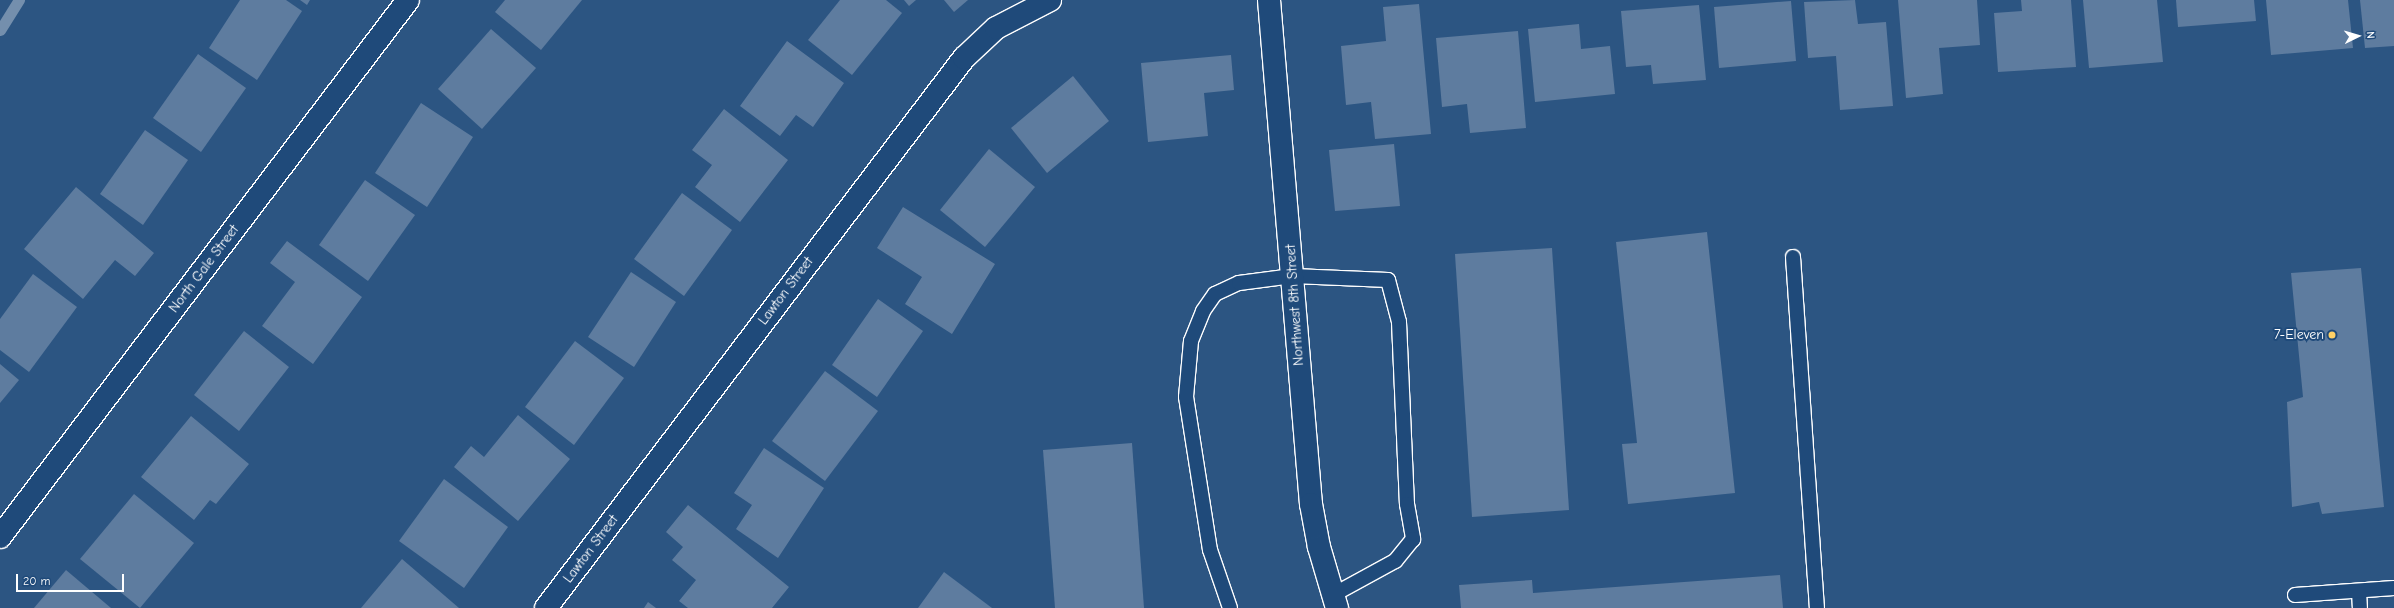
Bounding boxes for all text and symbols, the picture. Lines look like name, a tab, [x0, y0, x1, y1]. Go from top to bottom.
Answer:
north arrow	[2338, 16, 2378, 56]
text: N	[2364, 31, 2377, 39]
street label: North Gale Street	[166, 222, 242, 316]
street label: Northwest 8th Street	[1282, 244, 1308, 366]
street label: Lawton Street	[755, 254, 817, 328]
place label: 7-Eleven	[2274, 327, 2324, 343]
marker: 7-Eleven	[2327, 330, 2337, 340]
street label: Lawton Street	[560, 512, 622, 586]
scale bar	[18, 566, 126, 592]
text: 20 m	[23, 574, 51, 588]

